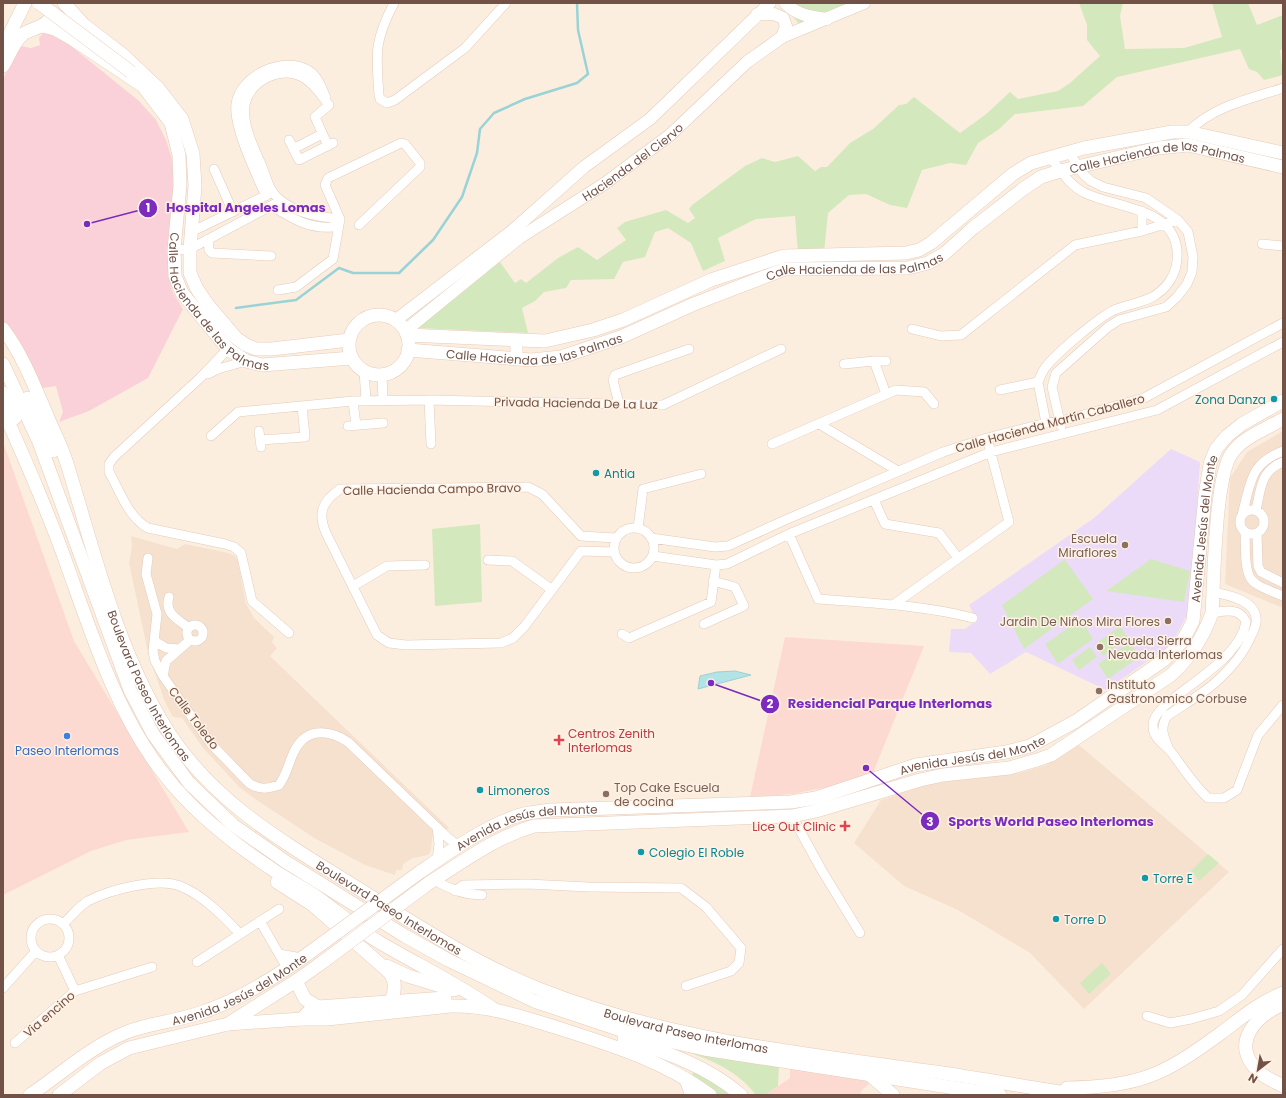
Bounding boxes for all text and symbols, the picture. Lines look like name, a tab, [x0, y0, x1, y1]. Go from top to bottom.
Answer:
street label: Hacienda del Ciervo	[579, 118, 687, 204]
street label: Calle Hacienda de las Palmas	[1068, 136, 1247, 177]
callout: Hospital Angeles Lomas	[138, 195, 334, 220]
text: Hospital Angeles Lomas	[166, 198, 326, 217]
text: 1	[146, 199, 150, 216]
street label: Calle Hacienda de las Palmas	[165, 232, 269, 373]
street label: Calle Hacienda de las Palmas	[763, 248, 946, 284]
street label: Calle Hacienda de las Palmas	[445, 329, 625, 369]
street label: Calle Hacienda Martín Caballero	[953, 389, 1147, 456]
place label: Zona Danza	[1195, 391, 1266, 408]
street label: Privada Hacienda De La Luz	[494, 393, 658, 413]
marker: Zona Danza	[1269, 394, 1279, 404]
street label: Avenida Jesús del Monte	[1186, 452, 1221, 603]
place label: Antia	[604, 465, 635, 482]
marker: Antia	[591, 468, 601, 478]
street label: Calle Hacienda Campo Bravo	[343, 479, 522, 499]
place label: Escuela Miraflores	[1058, 530, 1117, 561]
marker: Escuela Miraflores	[1120, 540, 1130, 550]
street label: Boulevard Paseo Interlomas	[104, 608, 195, 765]
place label: Jardin De Niños Mira Flores	[1000, 613, 1160, 630]
marker: Jardin De Niños Mira Flores	[1163, 616, 1173, 626]
place label: Escuela Sierra Nevada Interlomas	[1108, 632, 1222, 663]
marker: Escuela Sierra Nevada Interlomas	[1095, 642, 1105, 652]
place label: Instituto Gastronomico Corbuse	[1107, 676, 1247, 707]
street label: Calle Toledo	[165, 683, 223, 753]
marker: Instituto Gastronomico Corbuse	[1094, 686, 1104, 696]
callout: Residencial Parque Interlomas	[760, 691, 1000, 716]
text: Residencial Parque Interlomas	[788, 694, 992, 713]
text: 2	[767, 695, 774, 712]
place label: Centros Zenith Interlomas	[568, 725, 655, 756]
marker: Paseo Interlomas	[62, 731, 72, 741]
street label: Avenida Jesús del Monte	[897, 731, 1048, 778]
marker: Centros Zenith Interlomas	[553, 734, 565, 746]
place label: Paseo Interlomas	[15, 742, 119, 759]
place label: Top Cake Escuela de cocina	[614, 779, 720, 810]
place label: Limoneros	[488, 782, 550, 799]
marker: Limoneros	[475, 785, 485, 795]
marker: Top Cake Escuela de cocina	[601, 789, 611, 799]
street label: Avenida Jesús del Monte	[452, 800, 598, 854]
callout: Sports World Paseo Interlomas	[920, 809, 1162, 834]
text: Sports World Paseo Interlomas	[948, 812, 1154, 831]
text: 3	[926, 813, 934, 830]
place label: Lice Out Clinic	[752, 818, 836, 835]
marker: Lice Out Clinic	[839, 820, 851, 832]
place label: Colegio El Roble	[649, 844, 744, 861]
marker: Colegio El Roble	[636, 847, 646, 857]
street label: Boulevard Paseo Interlomas	[313, 856, 465, 959]
place label: Torre E	[1153, 870, 1193, 887]
marker: Torre E	[1140, 873, 1150, 883]
place label: Torre D	[1064, 911, 1106, 928]
marker: Torre D	[1051, 914, 1061, 924]
street label: Avenida Jesús del Monte	[170, 949, 310, 1029]
street label: Via encino	[20, 987, 79, 1041]
street label: Boulevard Paseo Interlomas	[602, 1004, 770, 1057]
north arrow	[1238, 1050, 1278, 1090]
text: N	[1245, 1070, 1261, 1088]

